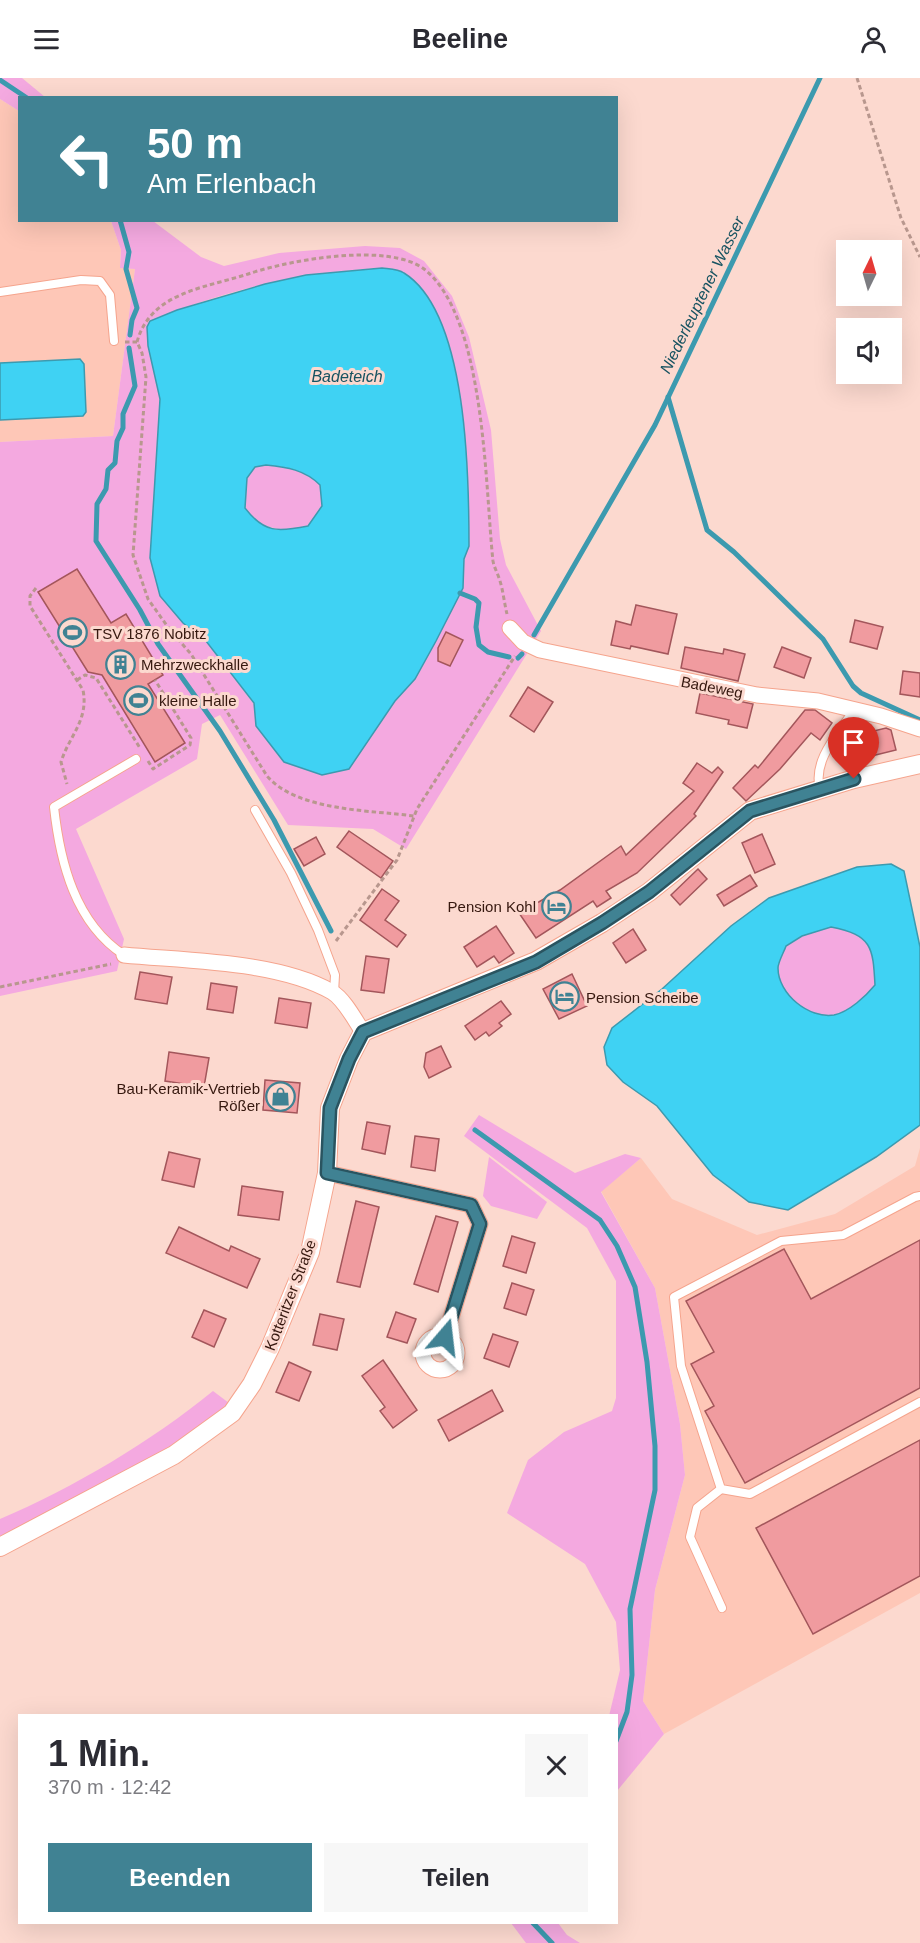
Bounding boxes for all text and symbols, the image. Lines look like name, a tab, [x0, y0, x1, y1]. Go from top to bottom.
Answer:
icon: menu	[30, 23, 63, 56]
icon: person	[857, 23, 890, 56]
text: Beeline	[412, 24, 508, 54]
icon: left	[48, 120, 126, 198]
text: 50 m	[147, 120, 243, 167]
text: Am Erlenbach	[147, 169, 317, 199]
water label: Niederleuptener Wasser	[657, 213, 748, 376]
north arrow	[836, 240, 902, 306]
map controls	[836, 240, 902, 384]
button: sound	[836, 318, 902, 384]
water label: Badeteich	[311, 368, 383, 385]
sports icon: TSV 1876 Nobitz	[56, 617, 88, 649]
place label: TSV 1876 Nobitz	[93, 625, 206, 642]
building icon: Mehrzweckhalle	[104, 648, 136, 680]
place label: Mehrzweckhalle	[141, 656, 249, 673]
street label: Badeweg	[680, 673, 744, 701]
sports icon: kleine Halle	[122, 684, 154, 716]
place label: kleine Halle	[159, 692, 237, 709]
pin	[828, 717, 879, 779]
icon: arrive	[837, 726, 870, 759]
hotel icon: Pension Kohl	[541, 890, 573, 922]
place label: Pension Kohl	[448, 898, 536, 915]
hotel icon: Pension Scheibe	[549, 981, 581, 1013]
place label: Pension Scheibe	[586, 989, 699, 1006]
place label: Bau-Keramik-Vertrieb Rößer	[117, 1080, 260, 1114]
shop icon: Bau-Keramik-Vertrieb Rößer	[265, 1081, 297, 1113]
street label: Kotteritzer Straße	[261, 1237, 319, 1353]
position arrow	[413, 1305, 477, 1369]
text: 1 Min.	[48, 1733, 150, 1774]
button: close	[525, 1734, 588, 1797]
text: 370 m · 12:42	[48, 1776, 171, 1798]
button: Beenden	[48, 1843, 312, 1912]
button: Teilen	[324, 1843, 588, 1912]

